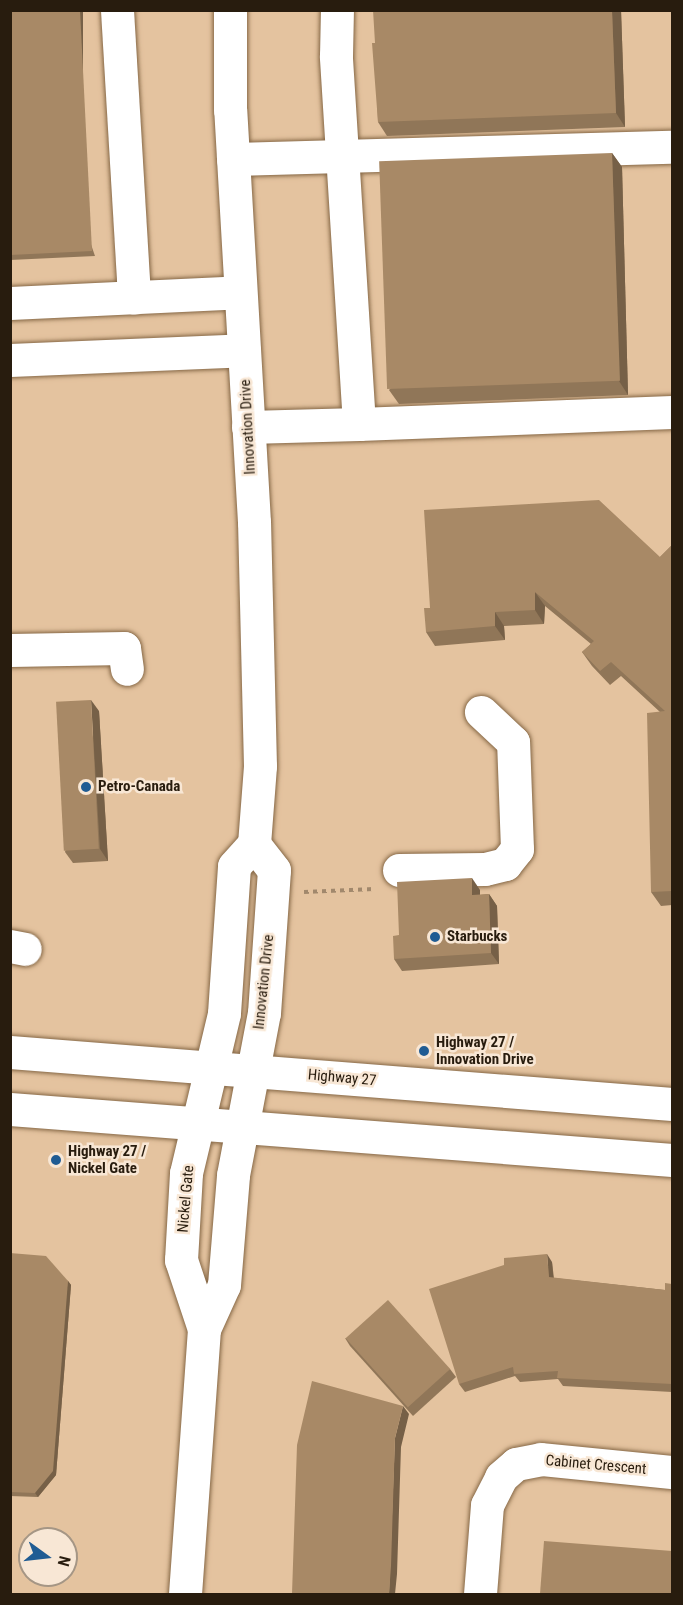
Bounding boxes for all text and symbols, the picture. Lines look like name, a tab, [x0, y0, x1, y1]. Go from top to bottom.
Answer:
street label: Innovation Drive	[237, 379, 259, 475]
place label: Petro-Canada	[98, 778, 180, 796]
marker: Petro-Canada	[79, 780, 93, 794]
place label: Starbucks	[447, 928, 507, 946]
marker: Starbucks	[428, 930, 442, 944]
street label: Innovation Drive	[250, 934, 278, 1030]
place label: Highway 27 / Innovation Drive	[436, 1033, 534, 1068]
marker: Highway 27 / Innovation Drive	[417, 1044, 431, 1058]
street label: Highway 27	[307, 1066, 377, 1090]
place label: Highway 27 / Nickel Gate	[68, 1142, 146, 1177]
marker: Highway 27 / Nickel Gate	[49, 1153, 63, 1167]
street label: Nickel Gate	[174, 1164, 198, 1234]
street label: Cabinet Crescent	[545, 1452, 647, 1478]
north arrow	[18, 1527, 78, 1587]
text: N	[53, 1554, 74, 1568]

